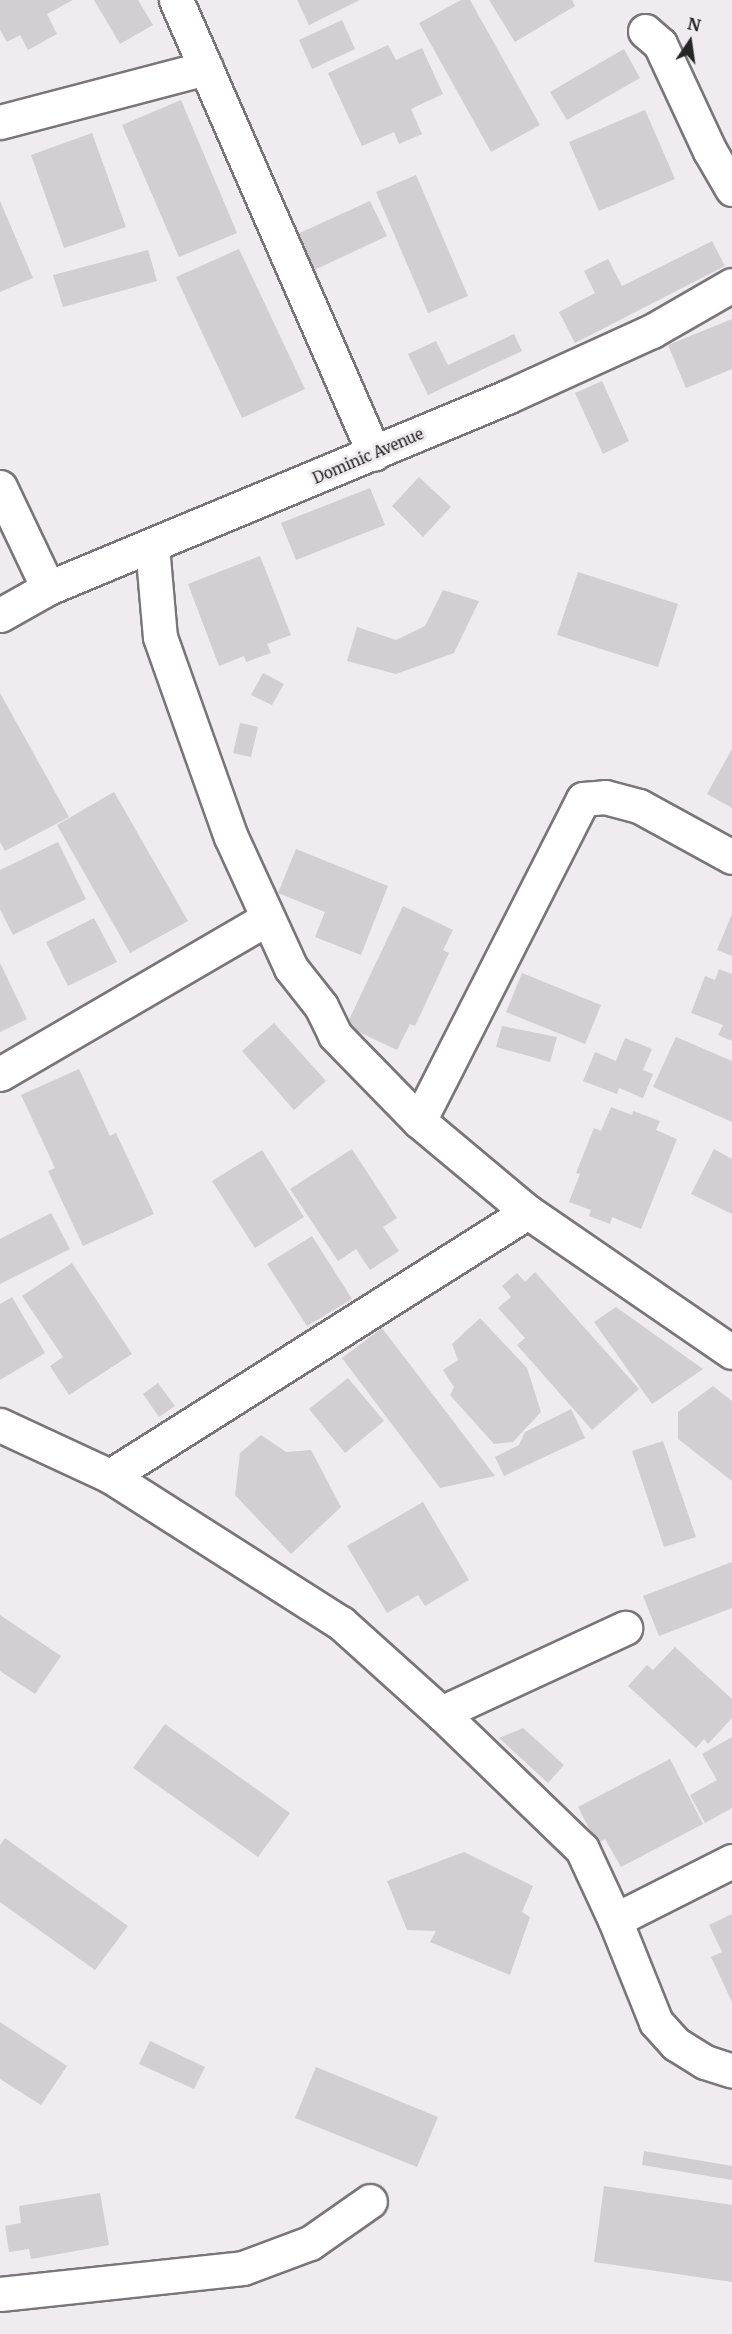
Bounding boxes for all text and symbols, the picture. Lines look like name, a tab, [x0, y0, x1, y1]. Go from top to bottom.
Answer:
north arrow	[660, 12, 720, 72]
text: N	[686, 13, 702, 36]
street label: Dominic Avenue	[310, 425, 426, 487]

